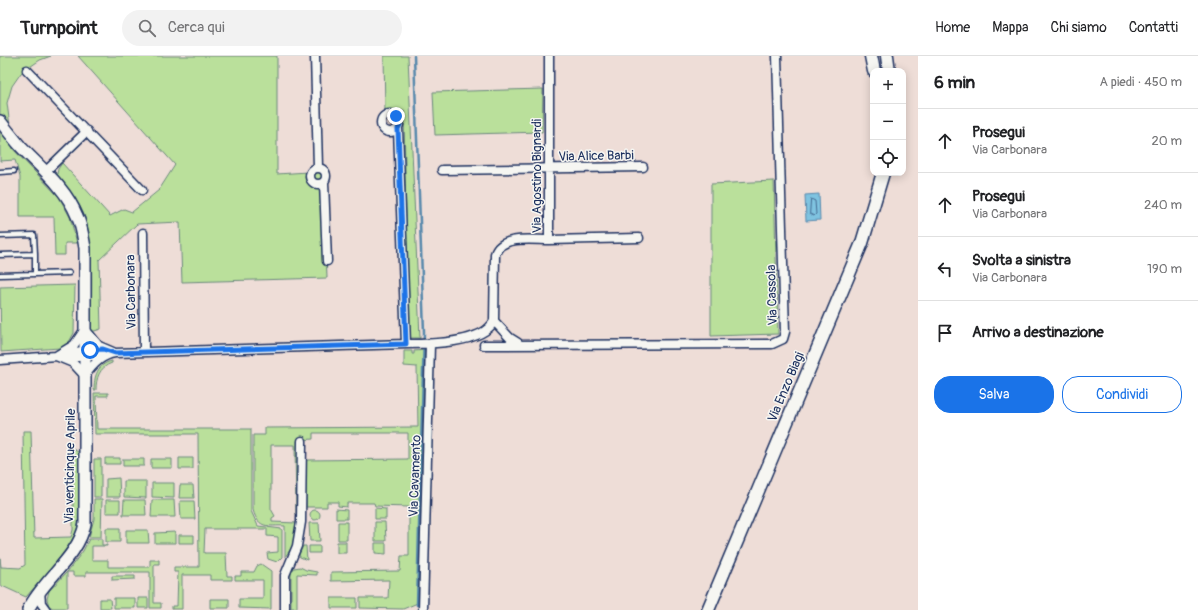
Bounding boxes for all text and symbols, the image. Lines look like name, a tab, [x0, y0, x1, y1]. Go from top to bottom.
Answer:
search box	[122, 10, 402, 46]
text: Turnpoint	[20, 16, 98, 40]
icon: search	[136, 17, 158, 39]
text: Cerca qui	[168, 18, 225, 37]
text: Home	[935, 19, 970, 36]
text: Mappa	[992, 19, 1029, 36]
text: Chi siamo	[1051, 19, 1107, 36]
text: Contatti	[1129, 19, 1178, 36]
map controls	[870, 68, 906, 176]
button: +	[870, 68, 906, 104]
text: 6 min	[934, 72, 975, 93]
text: A piedi · 450 m	[1100, 74, 1182, 90]
button: −	[870, 104, 906, 140]
route end	[387, 107, 405, 125]
street label: Via Agostino Bignardi	[529, 119, 545, 233]
text: Prosegui	[972, 123, 1025, 142]
icon: ahead	[934, 130, 956, 152]
text: 20 m	[1151, 133, 1182, 149]
button: locate	[870, 140, 906, 176]
text: Via Carbonara	[972, 142, 1047, 158]
street label: Via Alice Barbi	[558, 147, 634, 165]
text: Prosegui	[972, 187, 1025, 206]
icon: ahead	[934, 194, 956, 216]
text: 240 m	[1144, 197, 1182, 213]
text: Via Carbonara	[972, 206, 1047, 222]
text: Svolta a sinistra	[972, 251, 1071, 270]
street label: Via Carbonara	[122, 254, 140, 330]
icon: left	[934, 258, 956, 280]
text: 190 m	[1147, 261, 1182, 277]
street label: Via Cassola	[763, 264, 781, 326]
text: Via Carbonara	[972, 270, 1047, 286]
icon: arrive	[934, 322, 956, 344]
text: Arrivo a destinazione	[972, 323, 1104, 342]
route start	[81, 341, 99, 359]
street label: Via Enzo Biagi	[764, 350, 808, 424]
button: Salva	[934, 376, 1054, 413]
button: Condividi	[1062, 376, 1182, 413]
street label: Via venticinque Aprile	[61, 408, 79, 524]
street label: Via Cavamento	[406, 435, 424, 517]

